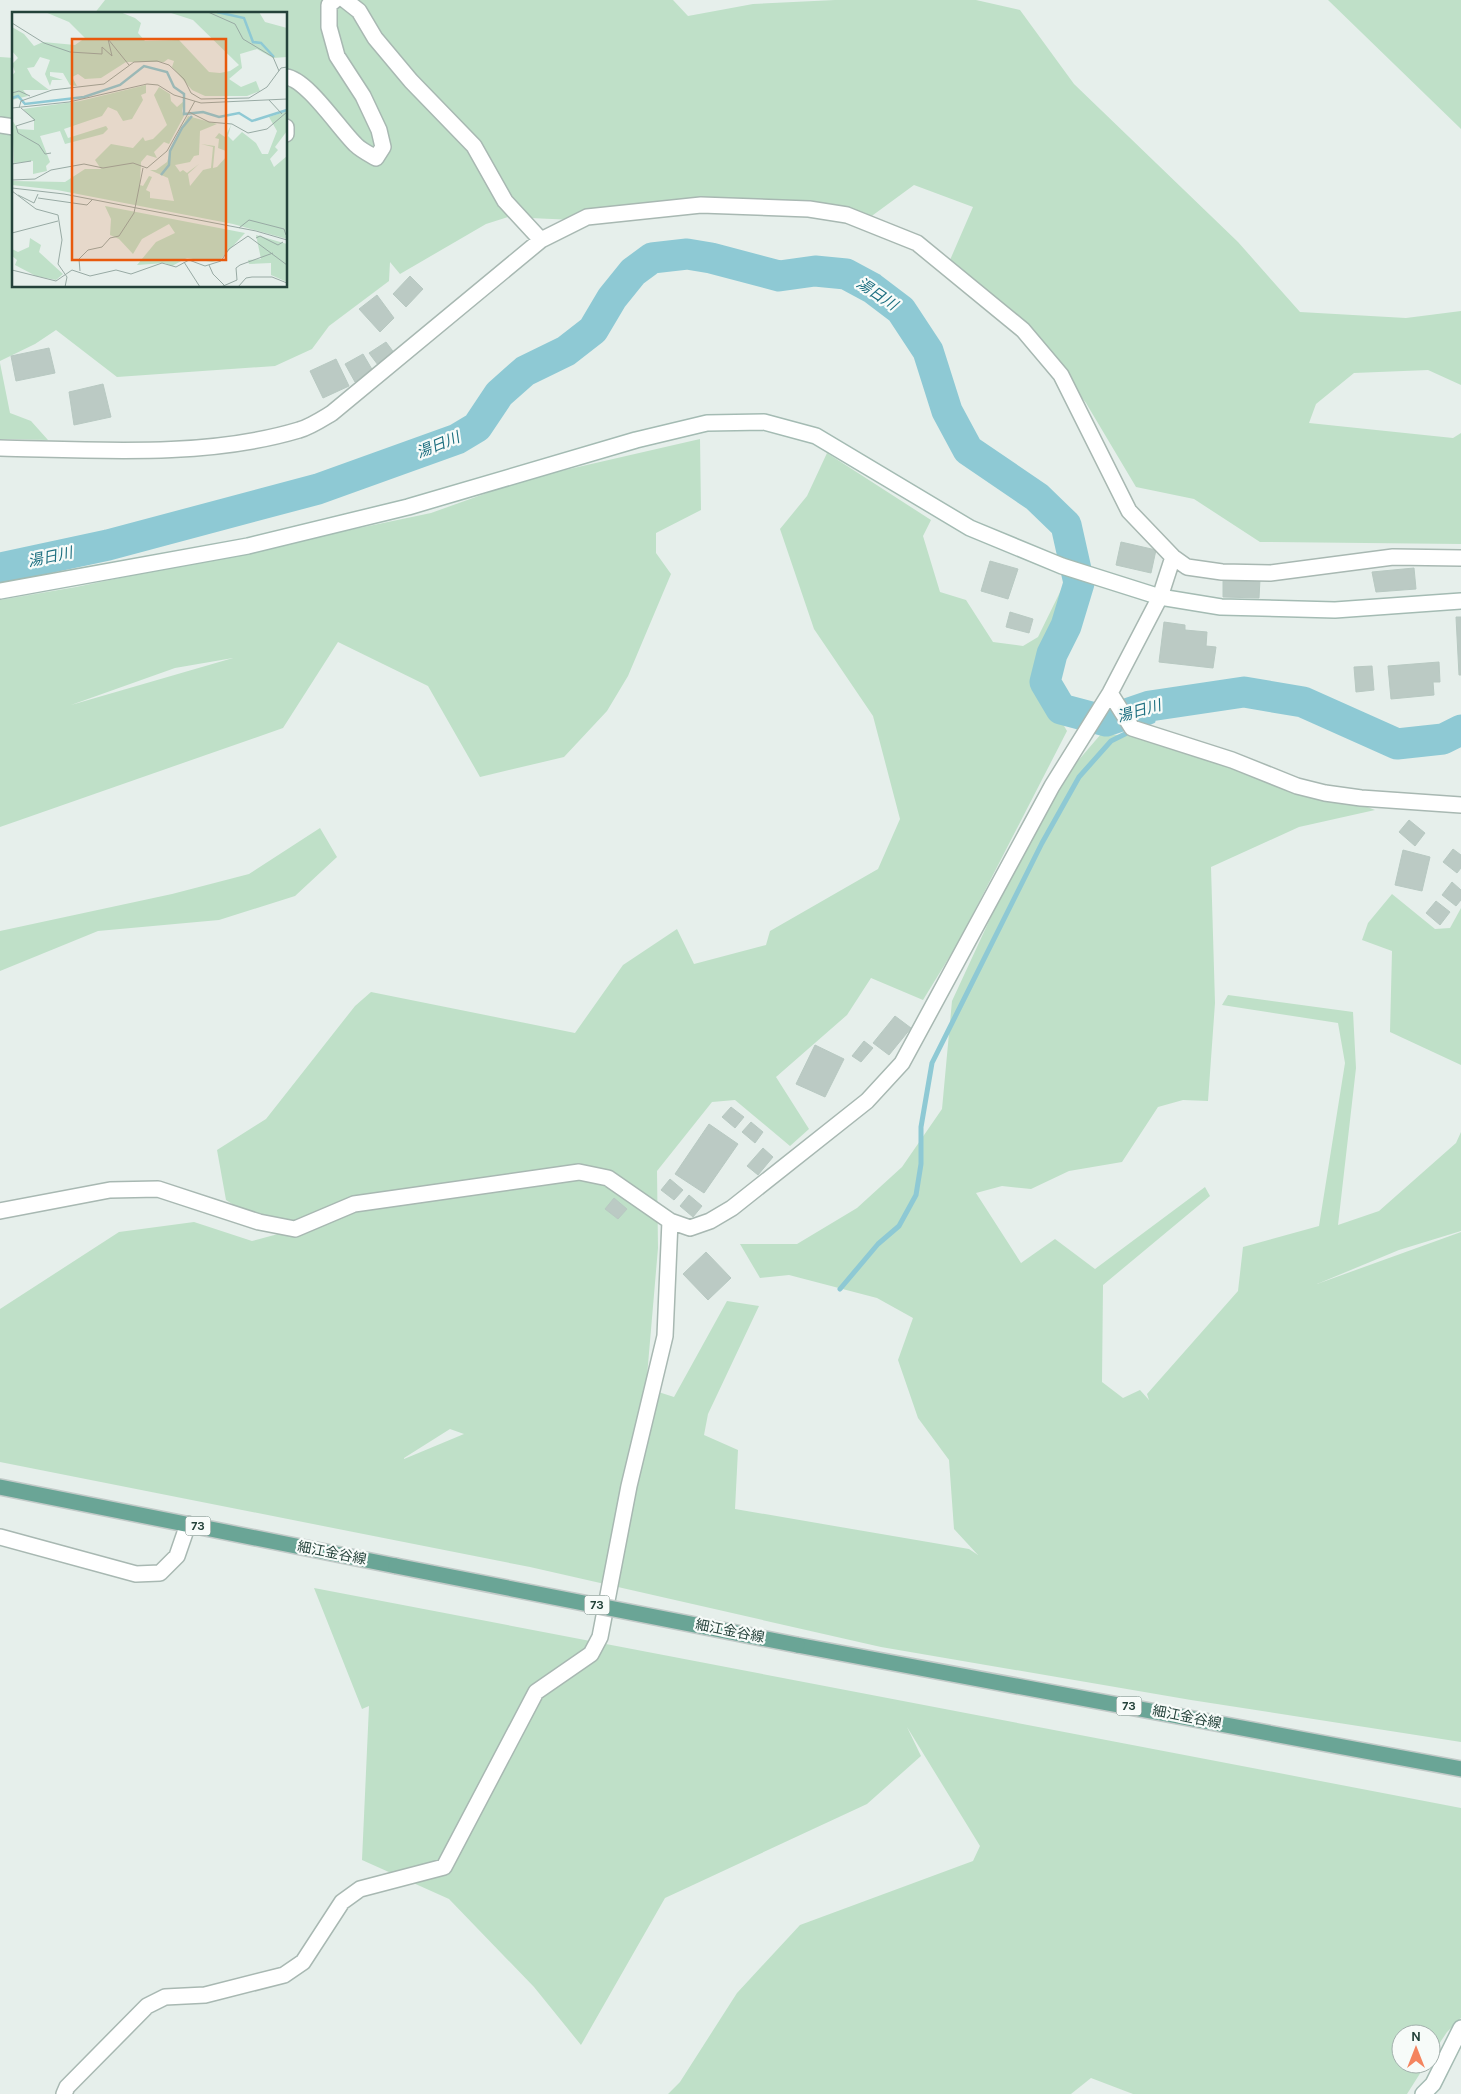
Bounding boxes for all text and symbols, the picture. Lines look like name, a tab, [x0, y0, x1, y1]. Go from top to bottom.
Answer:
inset map	[12, 12, 288, 288]
water label: 湯日川	[853, 274, 902, 315]
water label: 湯日川	[414, 427, 464, 462]
water label: 湯日川	[26, 543, 76, 570]
water label: 湯日川	[1115, 696, 1165, 726]
road number: 73	[186, 1516, 210, 1535]
street label: 細江金谷線	[296, 1538, 368, 1568]
road number: 73	[584, 1596, 610, 1614]
street label: 細江金谷線	[694, 1616, 766, 1646]
road number: 73	[1116, 1696, 1142, 1715]
street label: 細江金谷線	[1151, 1702, 1223, 1732]
north arrow	[1391, 2024, 1441, 2074]
text: N	[1411, 2028, 1421, 2045]

